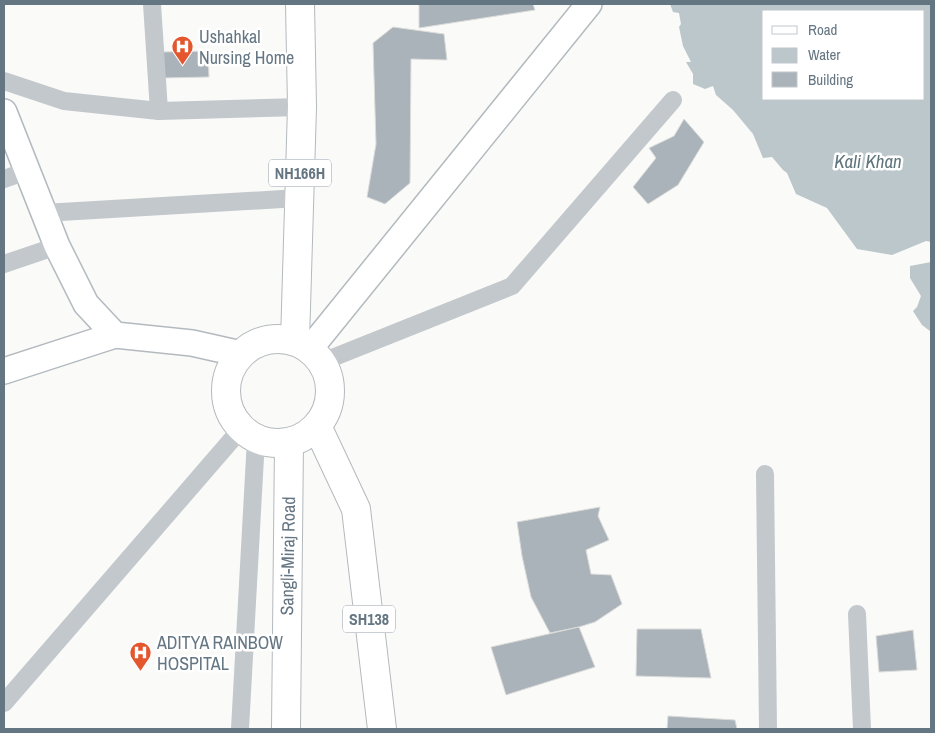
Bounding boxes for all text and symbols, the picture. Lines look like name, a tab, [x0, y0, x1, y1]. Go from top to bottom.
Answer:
legend	[762, 10, 925, 100]
text: Road	[808, 19, 837, 40]
place label: Ushahkal Nursing Home	[199, 24, 294, 70]
hospital icon: Ushahkal Nursing Home	[171, 35, 195, 66]
text: Water	[808, 44, 840, 65]
text: Building	[808, 69, 853, 90]
water label: Kali Khan	[834, 148, 902, 174]
road number: NH166H	[269, 160, 331, 187]
street label: Sangli-Miraj Road	[274, 496, 301, 616]
road number: SH138	[343, 606, 395, 632]
place label: ADITYA RAINBOW HOSPITAL	[156, 630, 283, 676]
hospital icon: ADITYA RAINBOW HOSPITAL	[129, 641, 153, 672]

